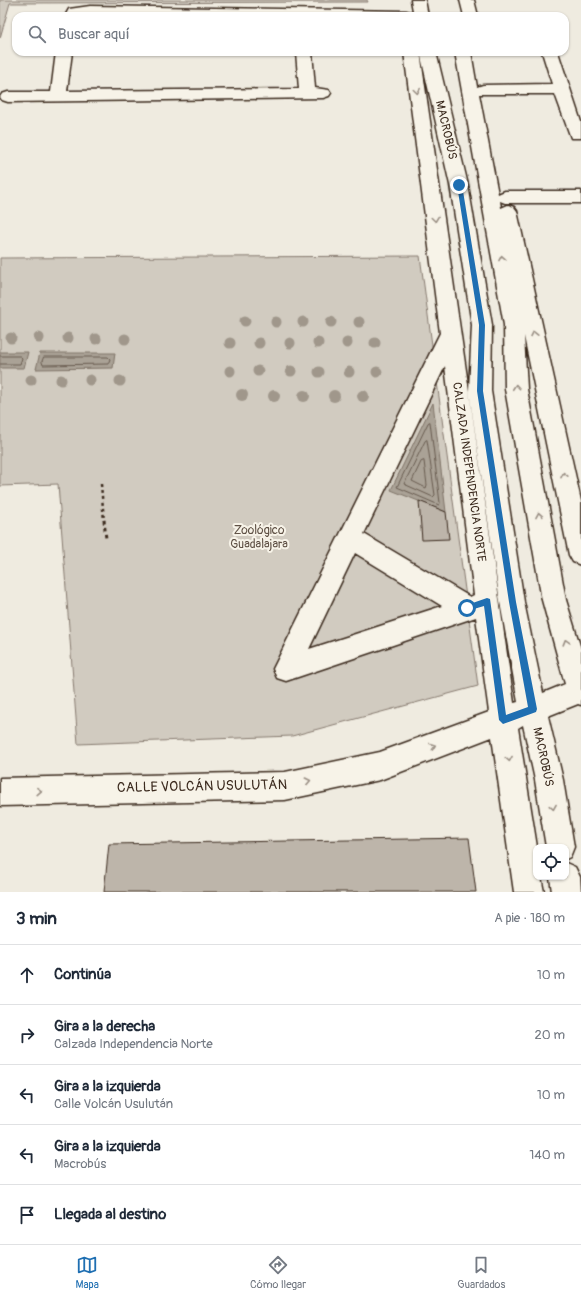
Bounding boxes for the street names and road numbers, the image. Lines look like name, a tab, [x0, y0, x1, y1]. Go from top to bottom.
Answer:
street label: MACROBÚS	[432, 99, 461, 161]
street label: CALZADA INDEPENDENCIA NORTE	[449, 381, 489, 563]
street label: MACROBÚS	[529, 726, 558, 788]
street label: CALLE VOLCÁN USULUTÁN	[117, 775, 287, 796]

